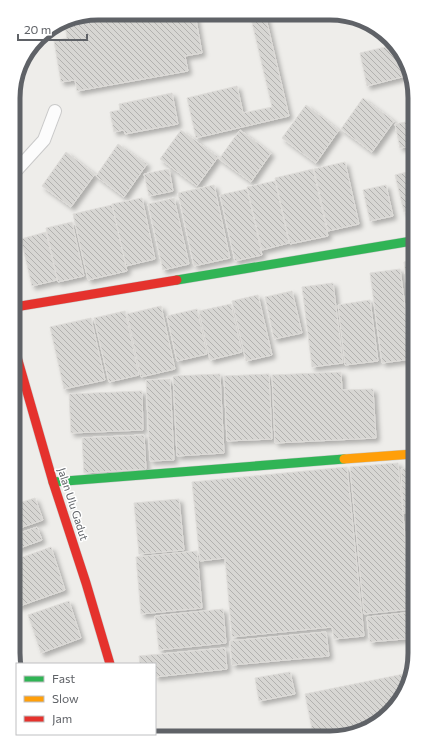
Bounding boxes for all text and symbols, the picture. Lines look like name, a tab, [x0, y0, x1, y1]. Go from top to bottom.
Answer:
scale bar	[18, 16, 87, 42]
text: 20 m	[24, 22, 51, 36]
street label: Jalan Ulu Gadut	[55, 466, 92, 543]
legend	[16, 663, 156, 735]
text: Fast	[52, 671, 75, 685]
text: Slow	[52, 691, 79, 705]
text: Jam	[52, 711, 72, 726]

